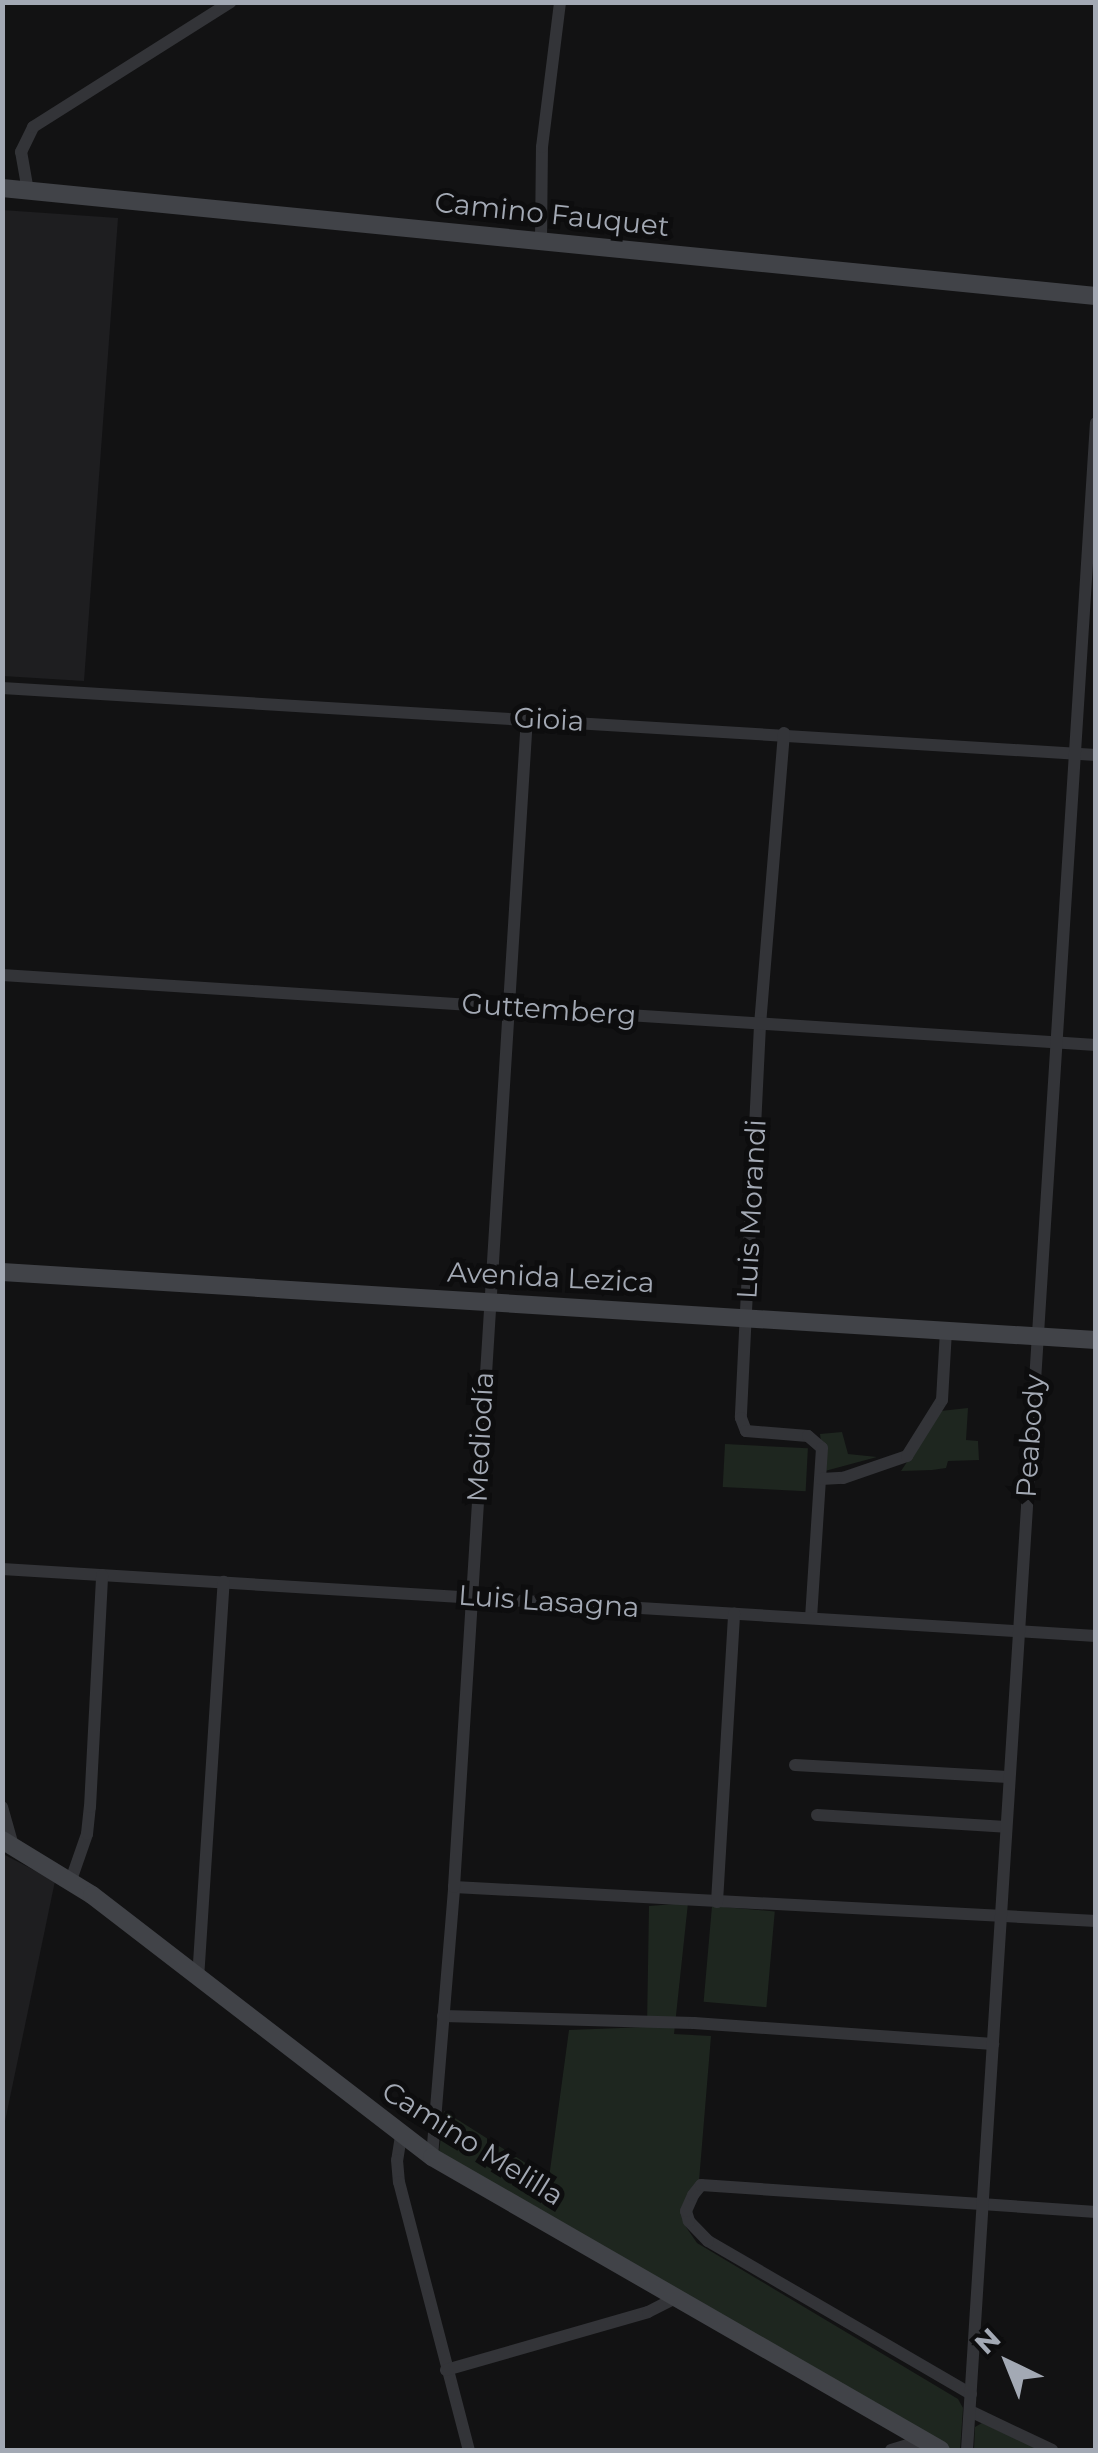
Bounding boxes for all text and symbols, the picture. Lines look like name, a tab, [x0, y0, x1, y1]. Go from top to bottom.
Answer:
street label: Camino Fauquet	[433, 185, 671, 243]
street label: Gioia	[513, 700, 585, 738]
street label: Guttemberg	[461, 986, 637, 1032]
street label: Luis Morandi	[730, 1118, 772, 1300]
street label: Avenida Lezica	[447, 1255, 655, 1299]
street label: Mediodía	[460, 1371, 500, 1503]
street label: Peabody	[1009, 1373, 1051, 1499]
street label: Luis Lasagna	[457, 1578, 641, 1624]
street label: Camino Melilla	[376, 2074, 570, 2212]
north arrow	[958, 2313, 1058, 2413]
text: N	[968, 2321, 1007, 2361]

